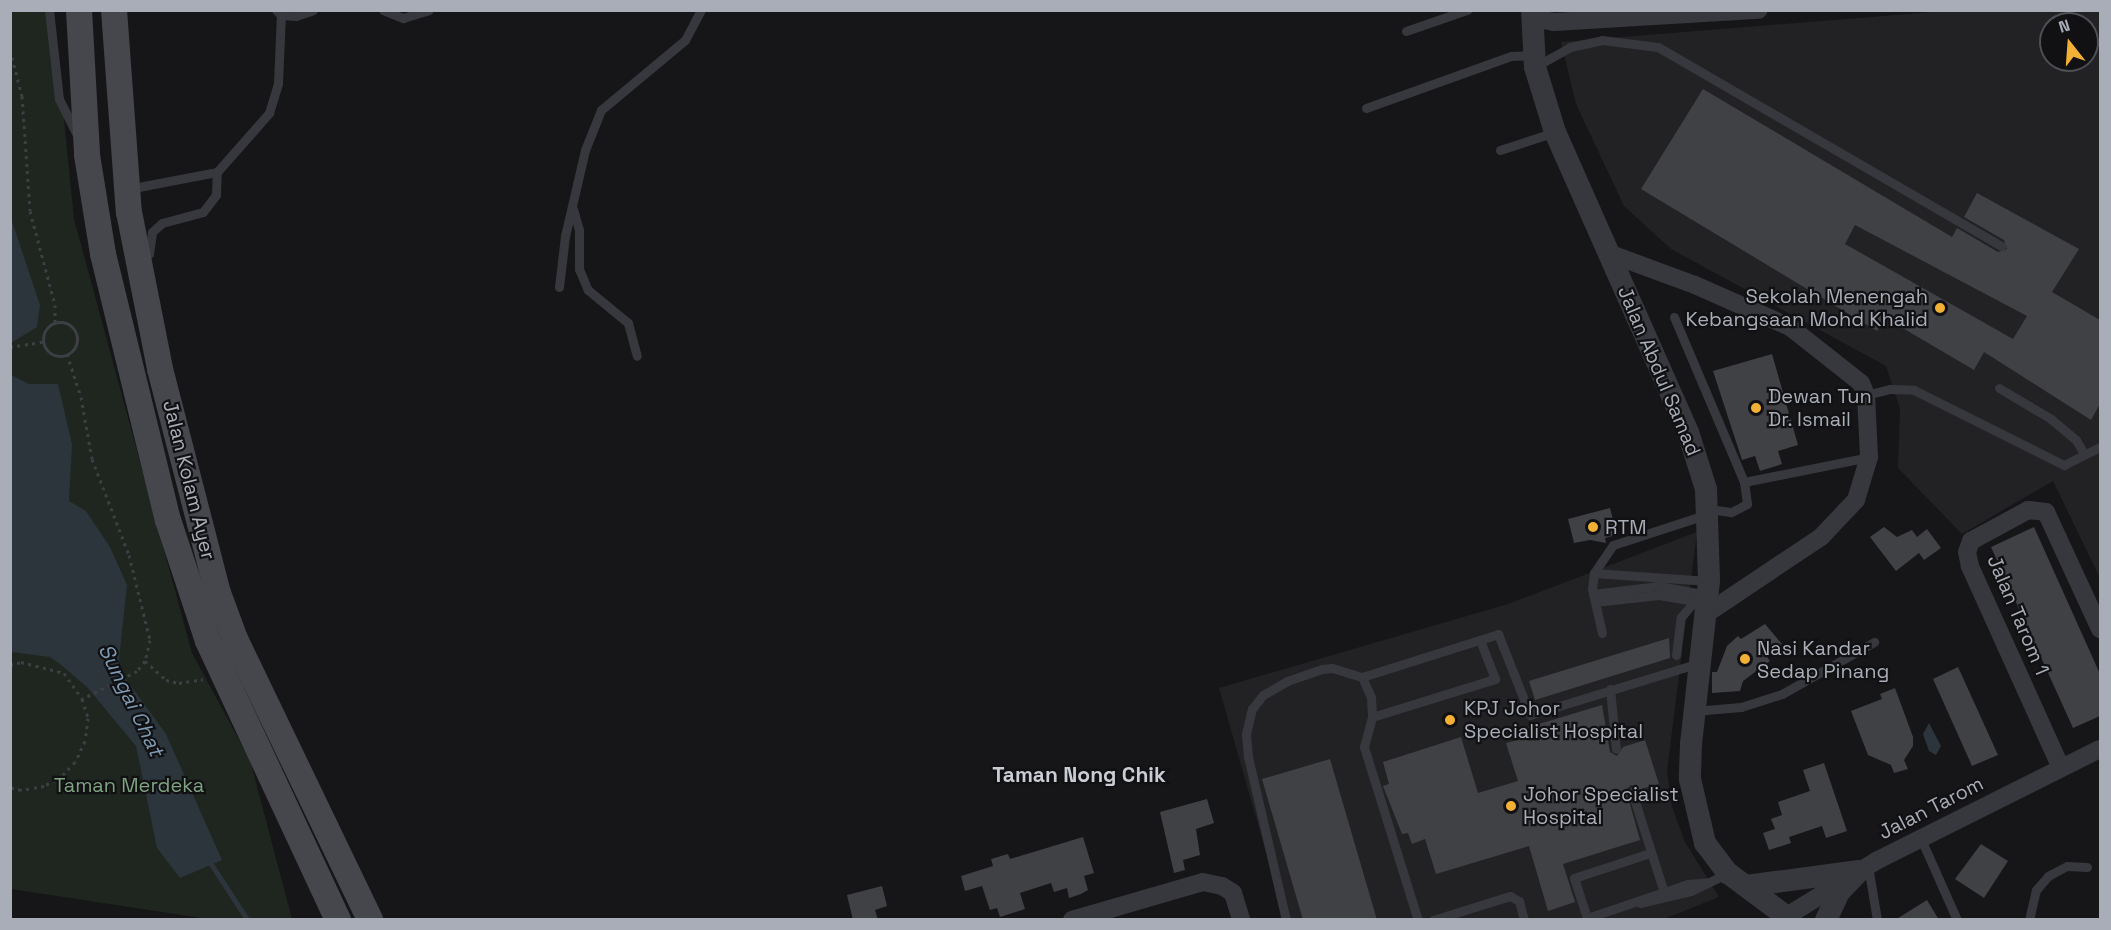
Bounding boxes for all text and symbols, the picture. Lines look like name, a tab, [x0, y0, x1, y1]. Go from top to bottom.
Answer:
north arrow	[2039, 12, 2099, 72]
text: N	[2056, 15, 2072, 38]
street label: Jalan Abdul Samad	[1612, 282, 1706, 460]
place label: Sekolah Menengah Kebangsaan Mohd Khalid	[1685, 284, 1928, 331]
marker: Sekolah Menengah Kebangsaan Mohd Khalid	[1933, 301, 1947, 315]
place label: Dewan Tun Dr. Ismail	[1768, 384, 1872, 431]
street label: Jalan Kolam Ayer	[158, 398, 220, 562]
marker: Dewan Tun Dr. Ismail	[1749, 401, 1763, 415]
place label: RTM	[1605, 515, 1646, 539]
marker: RTM	[1586, 520, 1600, 534]
street label: Jalan Tarom 1	[1982, 551, 2054, 679]
place label: Nasi Kandar Sedap Pinang	[1757, 636, 1889, 683]
water label: Sungai Chat	[93, 640, 169, 760]
marker: Nasi Kandar Sedap Pinang	[1738, 652, 1752, 666]
place label: KPJ Johor Specialist Hospital	[1464, 696, 1643, 743]
marker: KPJ Johor Specialist Hospital	[1441, 711, 1459, 729]
district label: Taman Nong Chik	[992, 762, 1166, 788]
street label: Jalan Tarom	[1874, 771, 1988, 845]
park label: Taman Merdeka	[54, 773, 204, 797]
place label: Johor Specialist Hospital	[1523, 783, 1679, 830]
marker: Johor Specialist Hospital	[1504, 799, 1518, 813]

